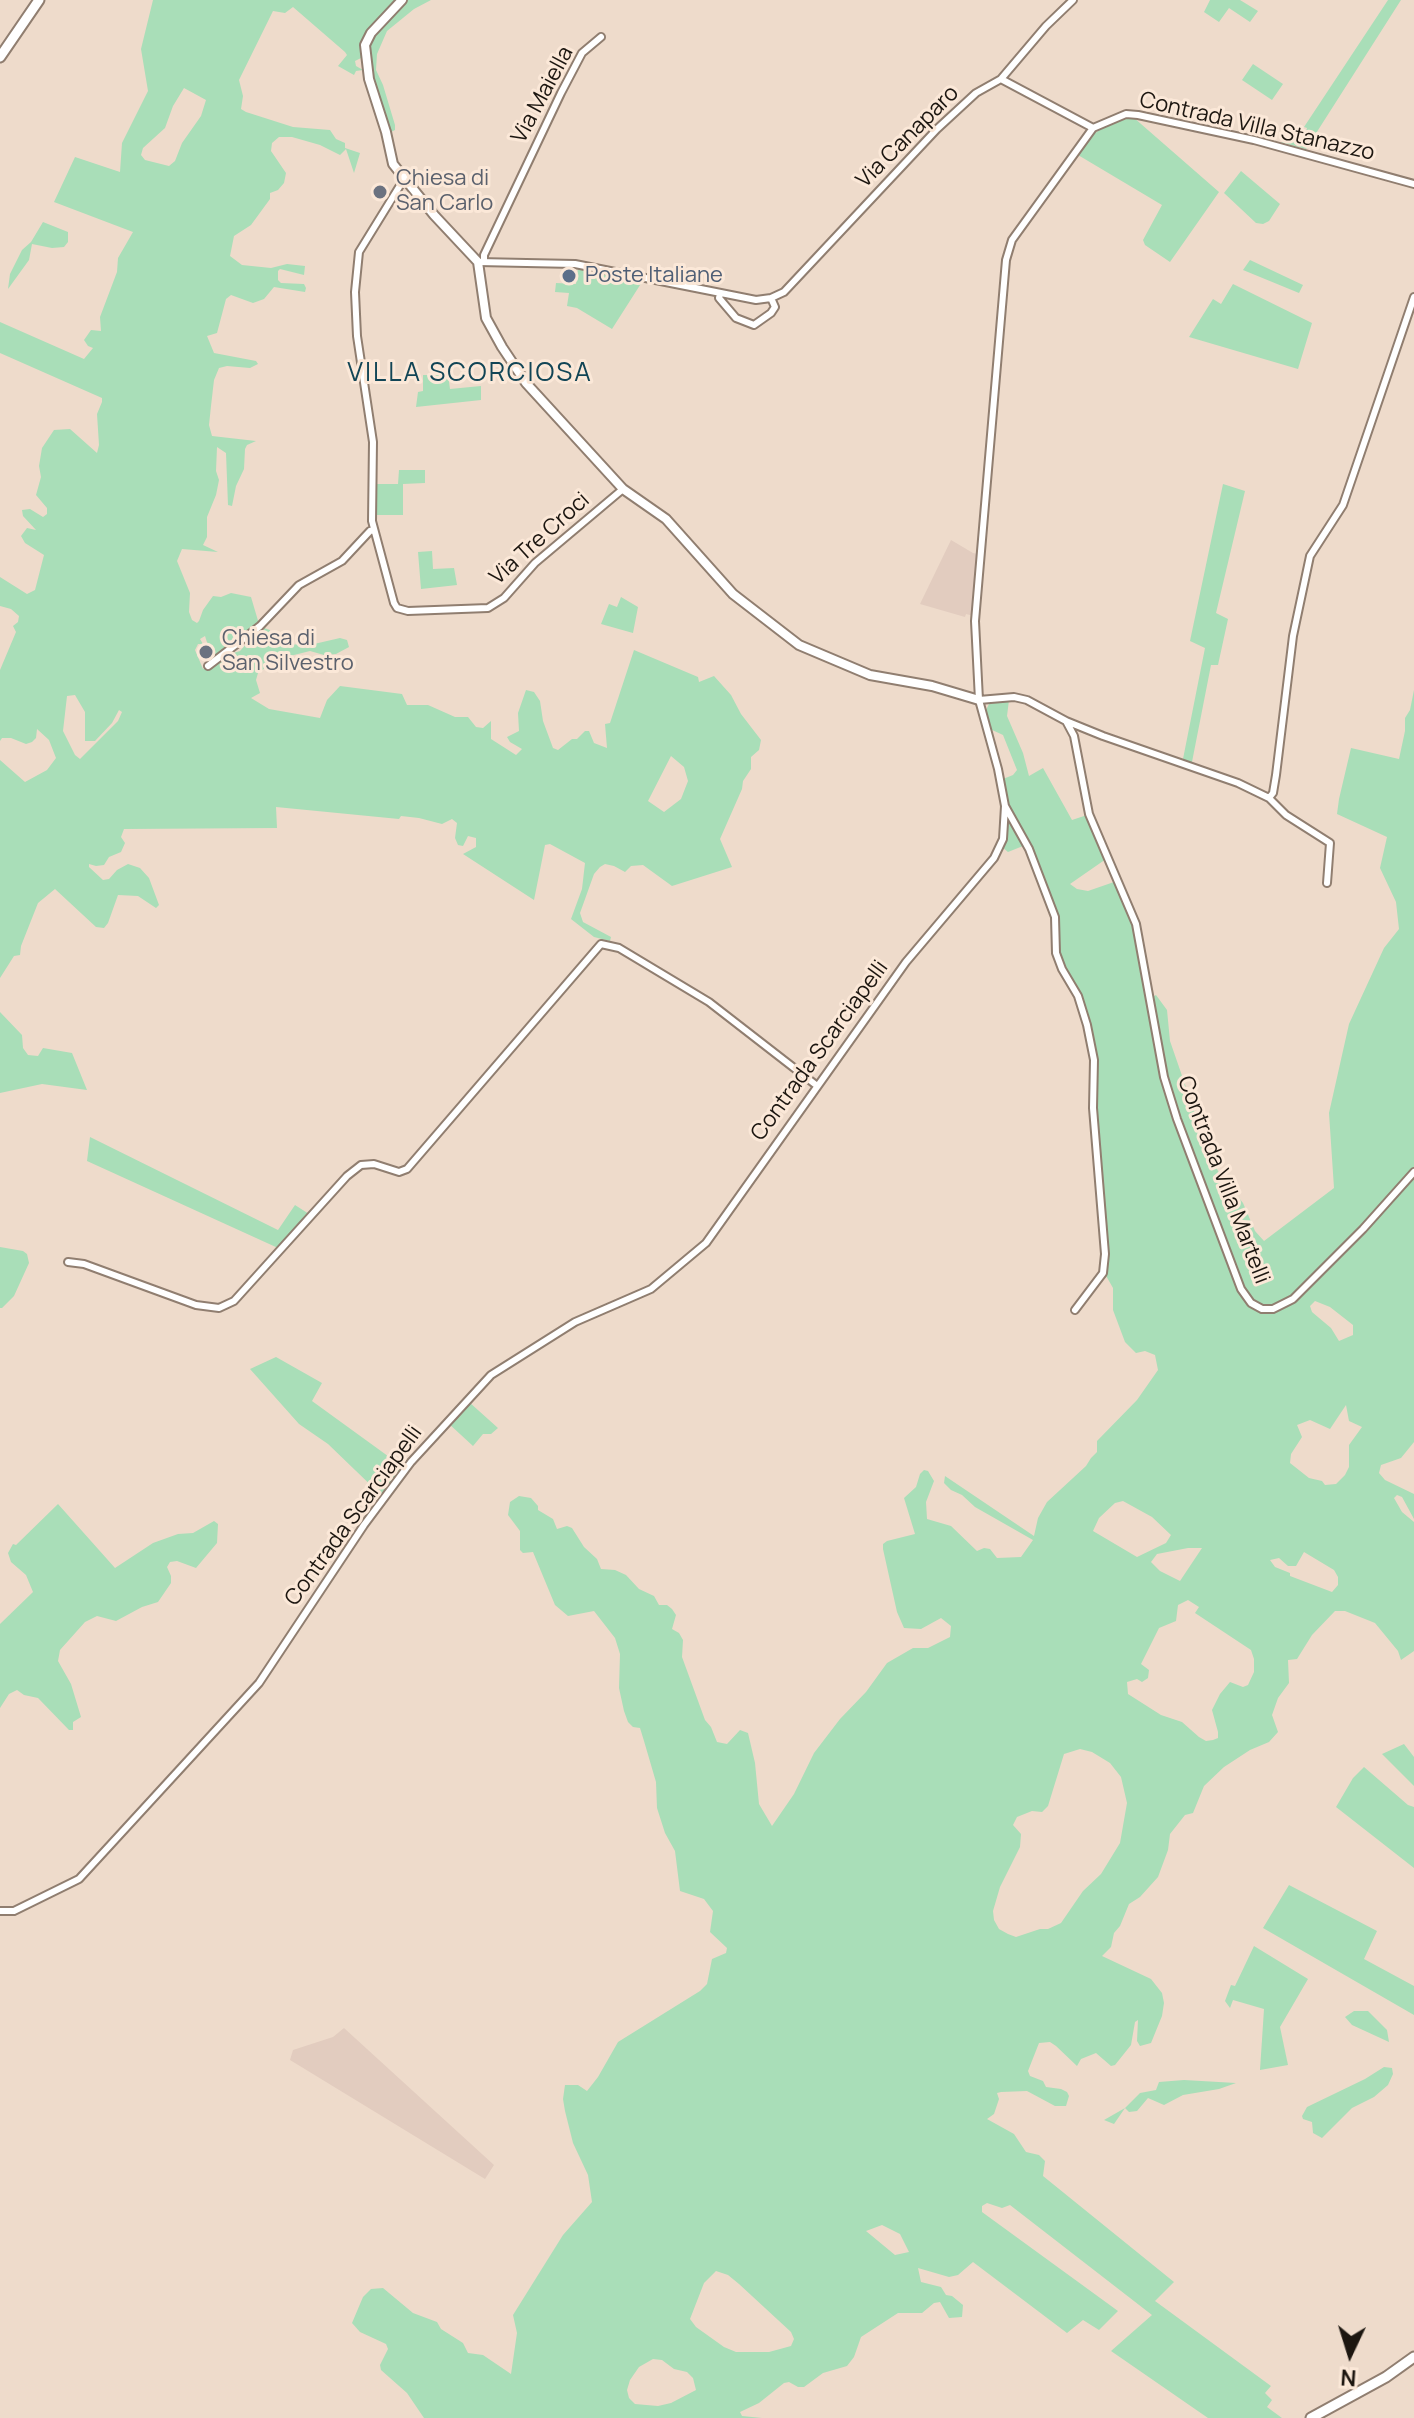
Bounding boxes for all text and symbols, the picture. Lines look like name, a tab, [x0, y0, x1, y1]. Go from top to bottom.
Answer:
street label: Via Maiella	[507, 42, 579, 148]
street label: Via Canaparo	[851, 80, 965, 194]
street label: Contrada Villa Stanazzo	[1137, 87, 1377, 167]
place label: Chiesa di San Carlo	[396, 166, 493, 218]
marker: Chiesa di San Carlo	[371, 183, 389, 201]
place label: Poste Italiane	[585, 263, 723, 289]
marker: Poste Italiane	[560, 267, 578, 285]
district label: VILLA SCORCIOSA	[347, 358, 593, 390]
street label: Via Tre Croci	[485, 487, 595, 591]
place label: Chiesa di San Silvestro	[222, 626, 354, 678]
marker: Chiesa di San Silvestro	[197, 643, 215, 661]
street label: Contrada Scarciapelli	[746, 956, 894, 1146]
street label: Contrada Villa Martelli	[1171, 1073, 1275, 1287]
street label: Contrada Scarciapelli	[280, 1421, 428, 1611]
north arrow	[1310, 2314, 1390, 2394]
text: N	[1339, 2362, 1357, 2393]

